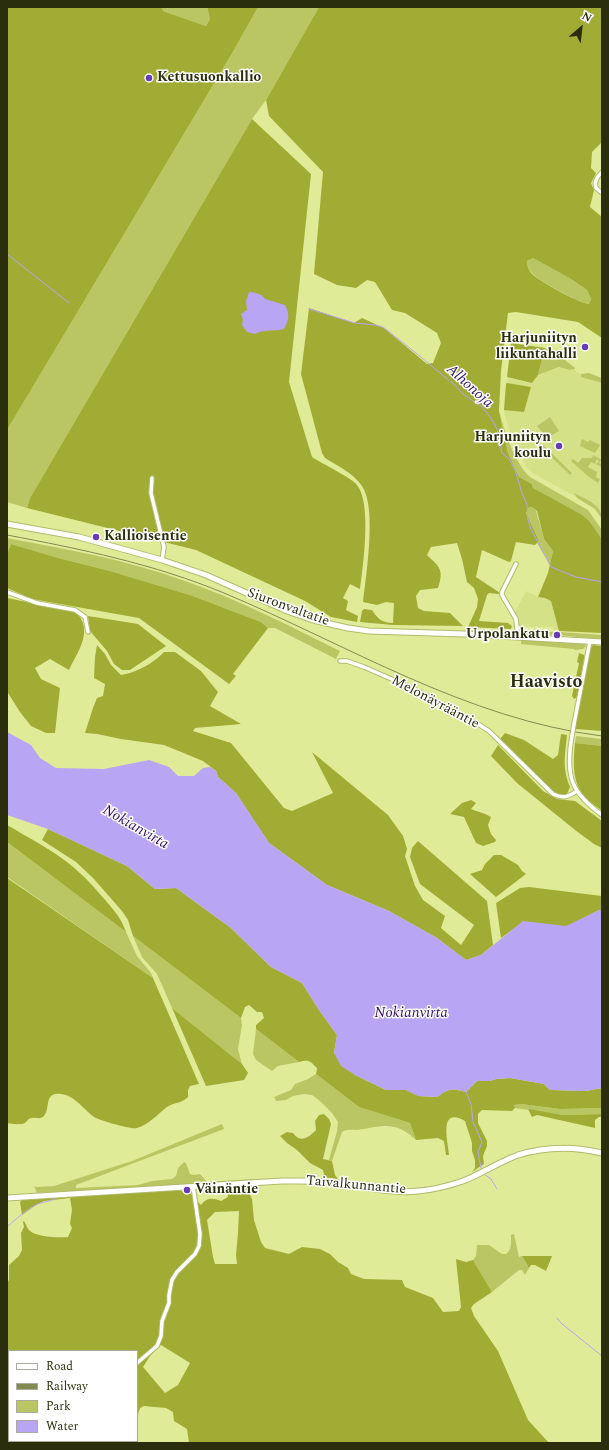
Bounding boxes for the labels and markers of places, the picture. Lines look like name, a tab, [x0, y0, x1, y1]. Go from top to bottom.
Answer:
place label: Kettusuonkallio	[157, 70, 261, 86]
marker: Kettusuonkallio	[144, 73, 154, 83]
place label: Harjuniityn liikuntahalli	[496, 331, 577, 364]
marker: Harjuniityn liikuntahalli	[580, 342, 590, 352]
place label: Harjuniityn koulu	[474, 430, 551, 462]
marker: Harjuniityn koulu	[554, 441, 564, 451]
place label: Kallioisentie	[104, 529, 187, 545]
marker: Kallioisentie	[91, 532, 101, 542]
place label: Urpolankatu	[466, 627, 549, 643]
marker: Urpolankatu	[552, 630, 562, 640]
place label: Väinäntie	[195, 1182, 258, 1198]
marker: Väinäntie	[182, 1185, 192, 1195]

